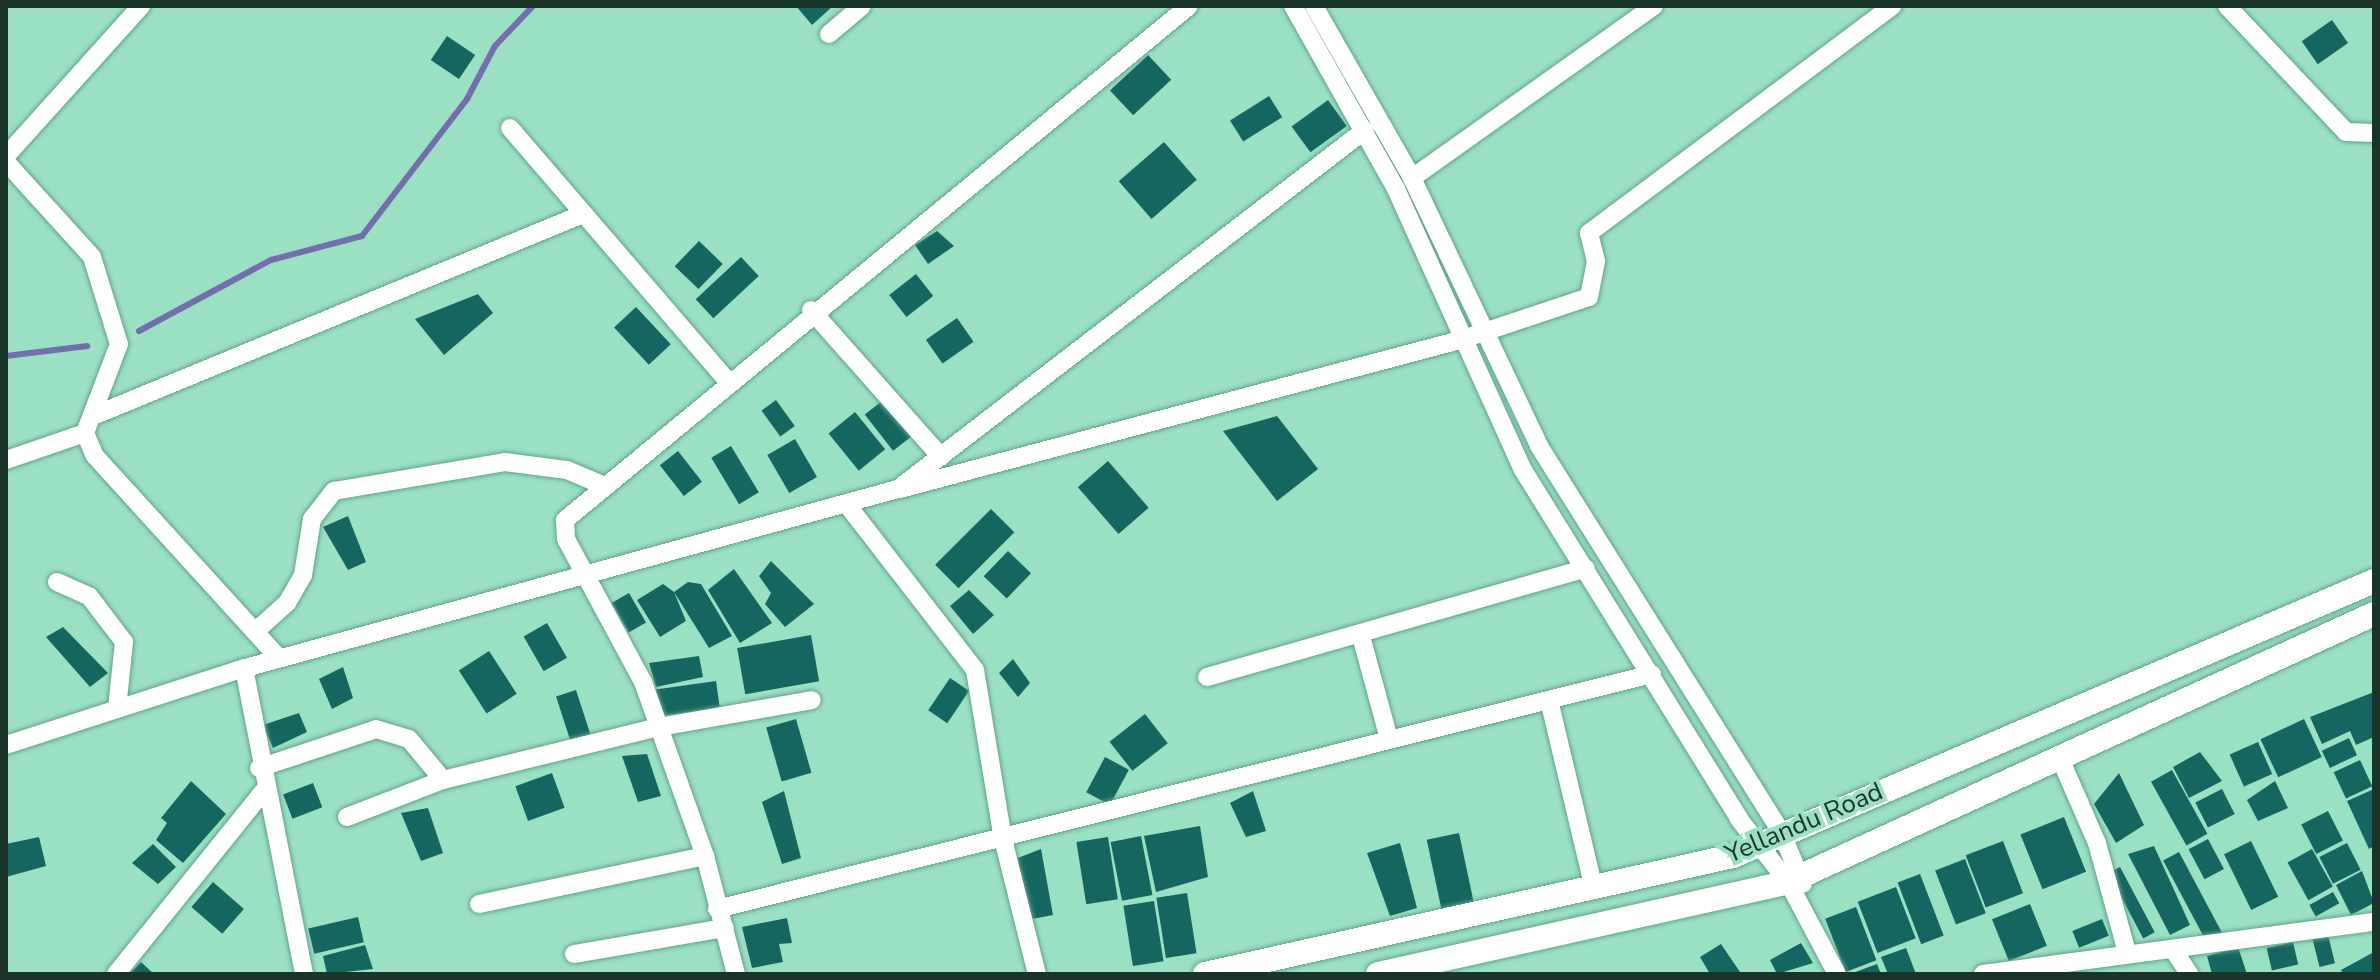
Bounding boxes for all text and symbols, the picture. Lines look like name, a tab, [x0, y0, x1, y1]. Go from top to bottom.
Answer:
street label: Yellandu Road	[1721, 776, 1887, 870]

